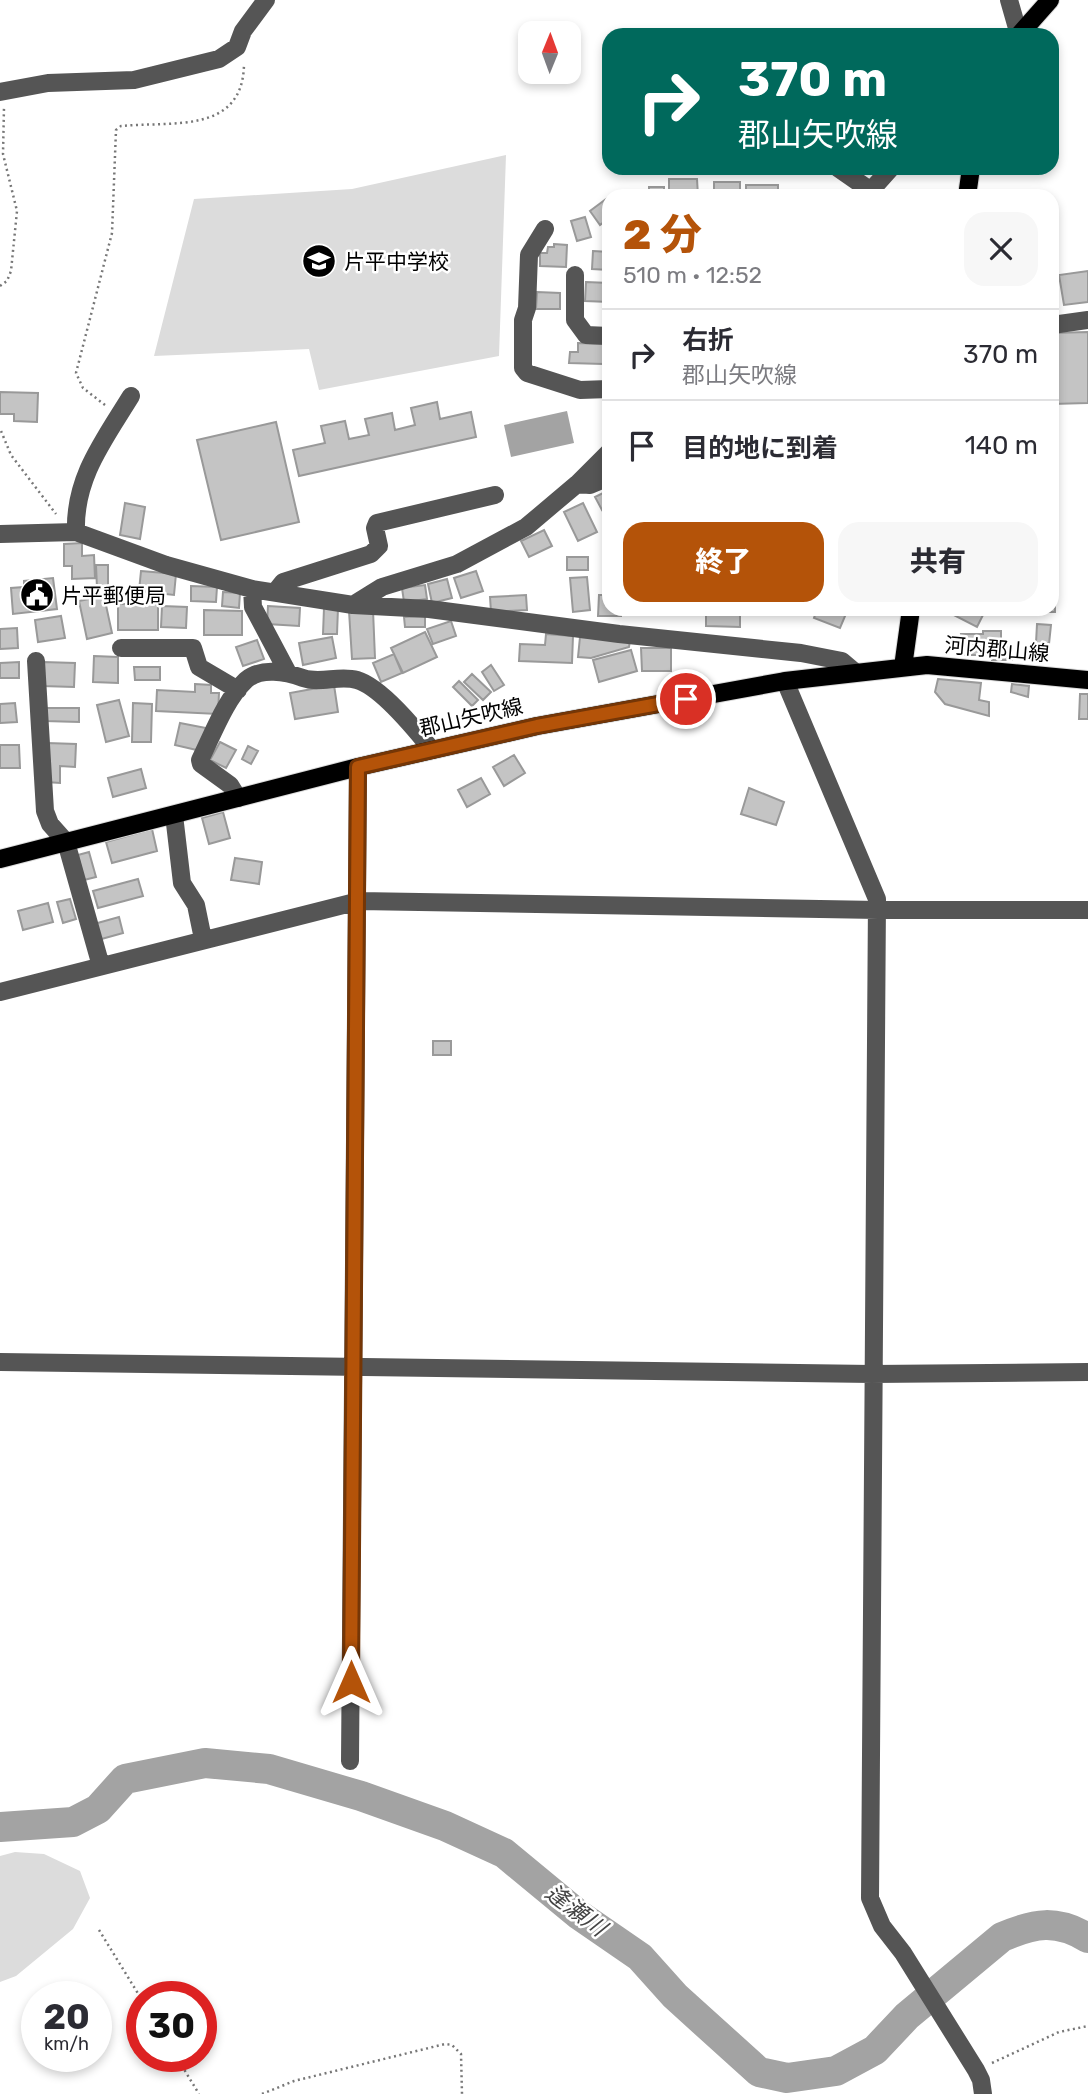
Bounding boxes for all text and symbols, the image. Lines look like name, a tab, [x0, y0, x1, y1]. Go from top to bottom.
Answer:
north arrow	[518, 21, 581, 84]
map controls	[518, 21, 581, 84]
text: 370 m	[738, 50, 887, 108]
icon: right	[623, 56, 714, 147]
text: 郡山矢吹線	[738, 116, 898, 154]
text: 2 分	[623, 210, 702, 260]
button: close	[964, 212, 1038, 286]
school or university icon: 片平中学校	[300, 242, 338, 280]
place label: 片平中学校	[344, 249, 449, 274]
text: 510 m · 12:52	[623, 261, 762, 289]
text: 右折	[682, 325, 734, 356]
icon: right	[623, 336, 661, 374]
text: 370 m	[963, 339, 1038, 370]
text: 郡山矢吹線	[682, 361, 797, 389]
icon: arrive	[623, 427, 661, 465]
text: 140 m	[965, 430, 1038, 461]
text: 目的地に到着	[682, 433, 838, 464]
button: 終了	[623, 522, 824, 602]
button: 共有	[838, 522, 1038, 602]
public building icon: 片平郵便局	[18, 576, 56, 614]
place label: 片平郵便局	[61, 583, 166, 608]
street label: 河内郡山線	[944, 632, 1050, 666]
pin	[656, 669, 716, 729]
icon: arrive	[667, 680, 705, 718]
street label: 郡山矢吹線	[417, 693, 525, 741]
position arrow	[314, 1645, 388, 1719]
water label: 逢瀬川	[540, 1878, 614, 1944]
speed limit sign: 30	[126, 1981, 217, 2072]
text: 20	[43, 1996, 90, 2038]
text: km/h	[44, 2033, 89, 2055]

